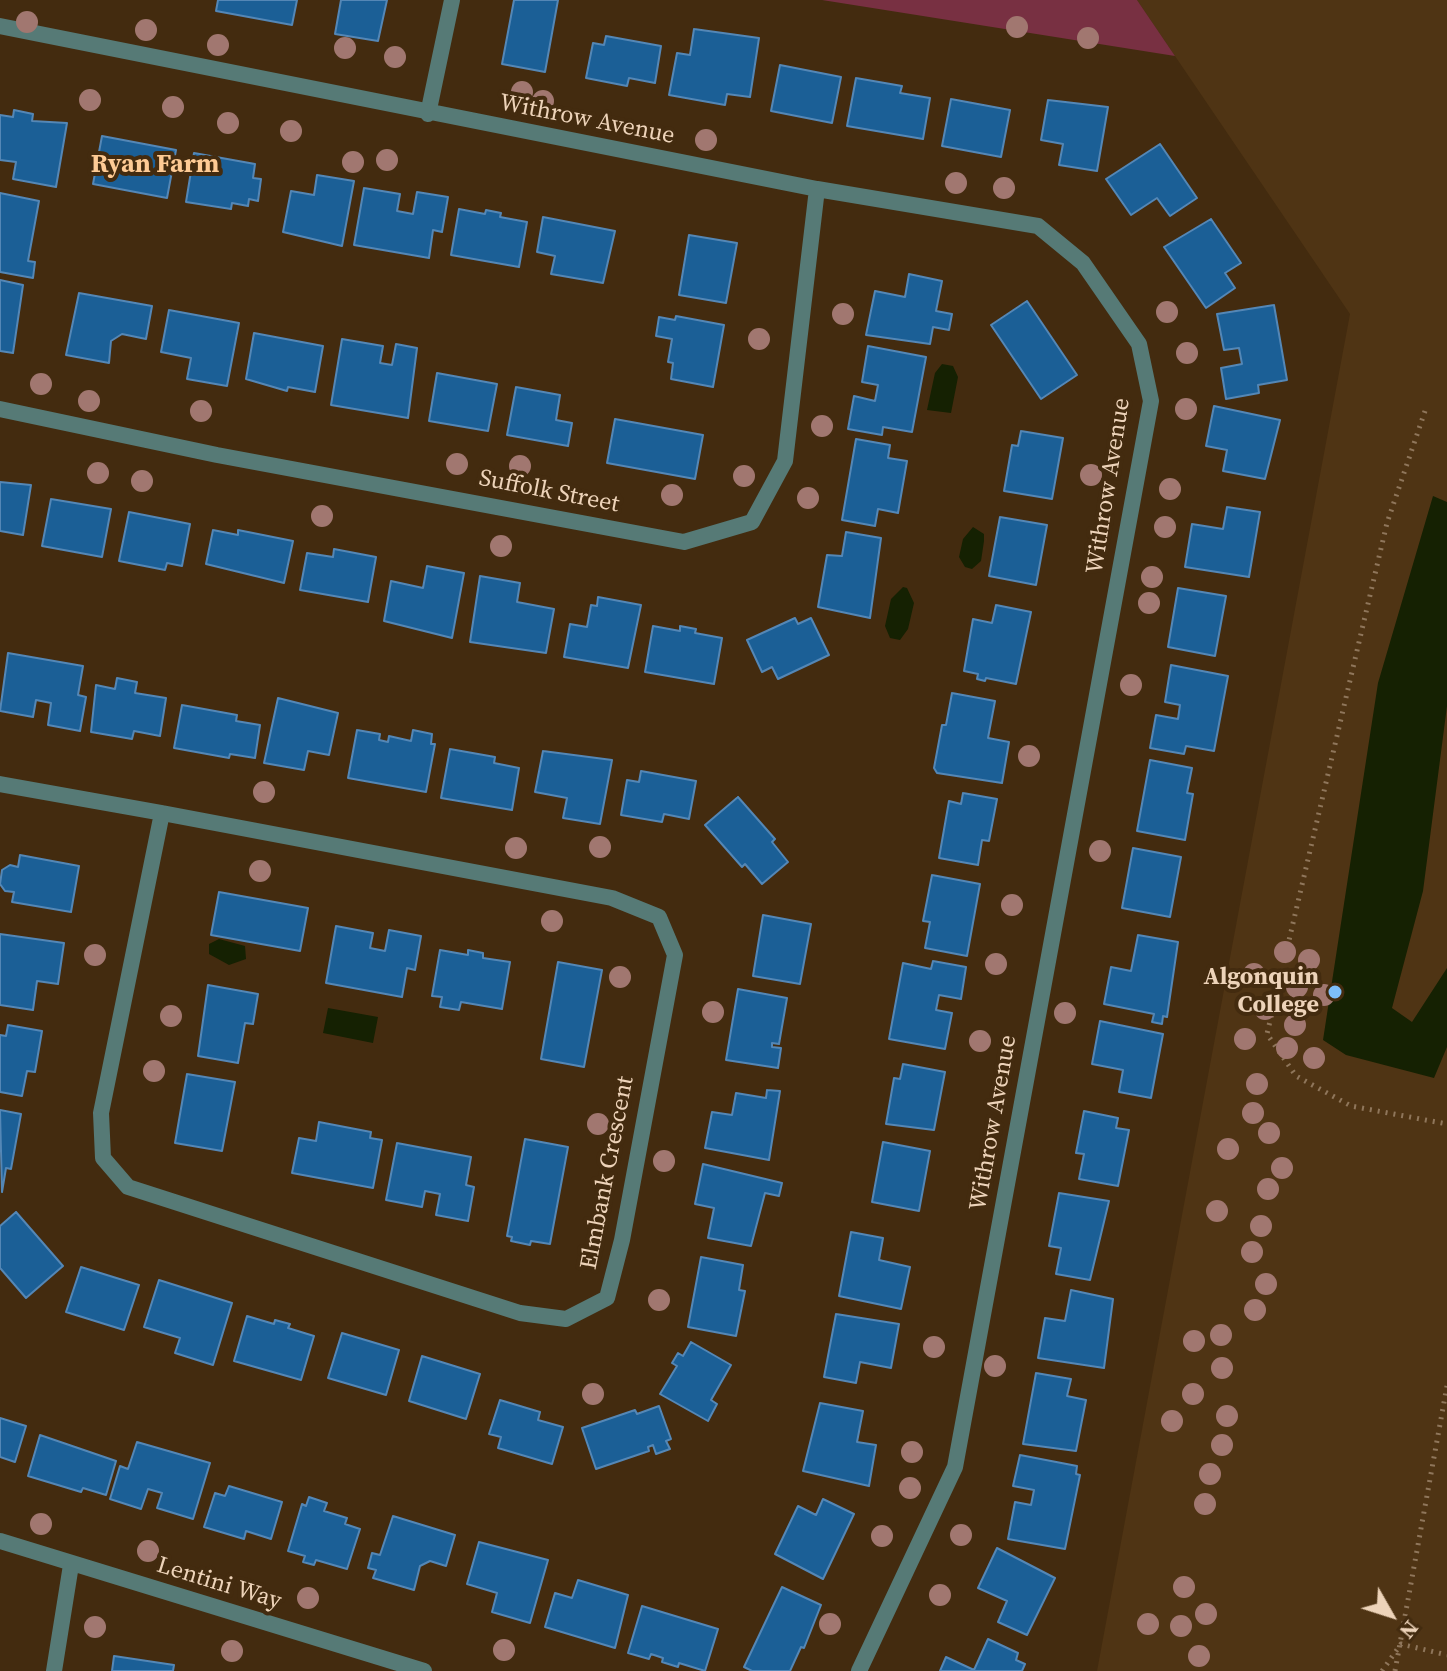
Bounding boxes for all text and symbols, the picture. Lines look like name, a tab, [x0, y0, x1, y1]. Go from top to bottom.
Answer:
street label: Withrow Avenue	[497, 89, 677, 151]
district label: Ryan Farm	[91, 149, 219, 181]
street label: Withrow Avenue	[1081, 396, 1137, 576]
street label: Suffolk Street	[476, 464, 622, 520]
place label: Algonquin College	[1203, 964, 1319, 1020]
marker: Algonquin College	[1326, 983, 1344, 1001]
street label: Withrow Avenue	[964, 1033, 1024, 1213]
street label: Elmbank Crescent	[575, 1074, 641, 1272]
street label: Lentini Way	[153, 1551, 285, 1617]
north arrow	[1351, 1575, 1431, 1655]
text: N	[1393, 1614, 1426, 1646]

